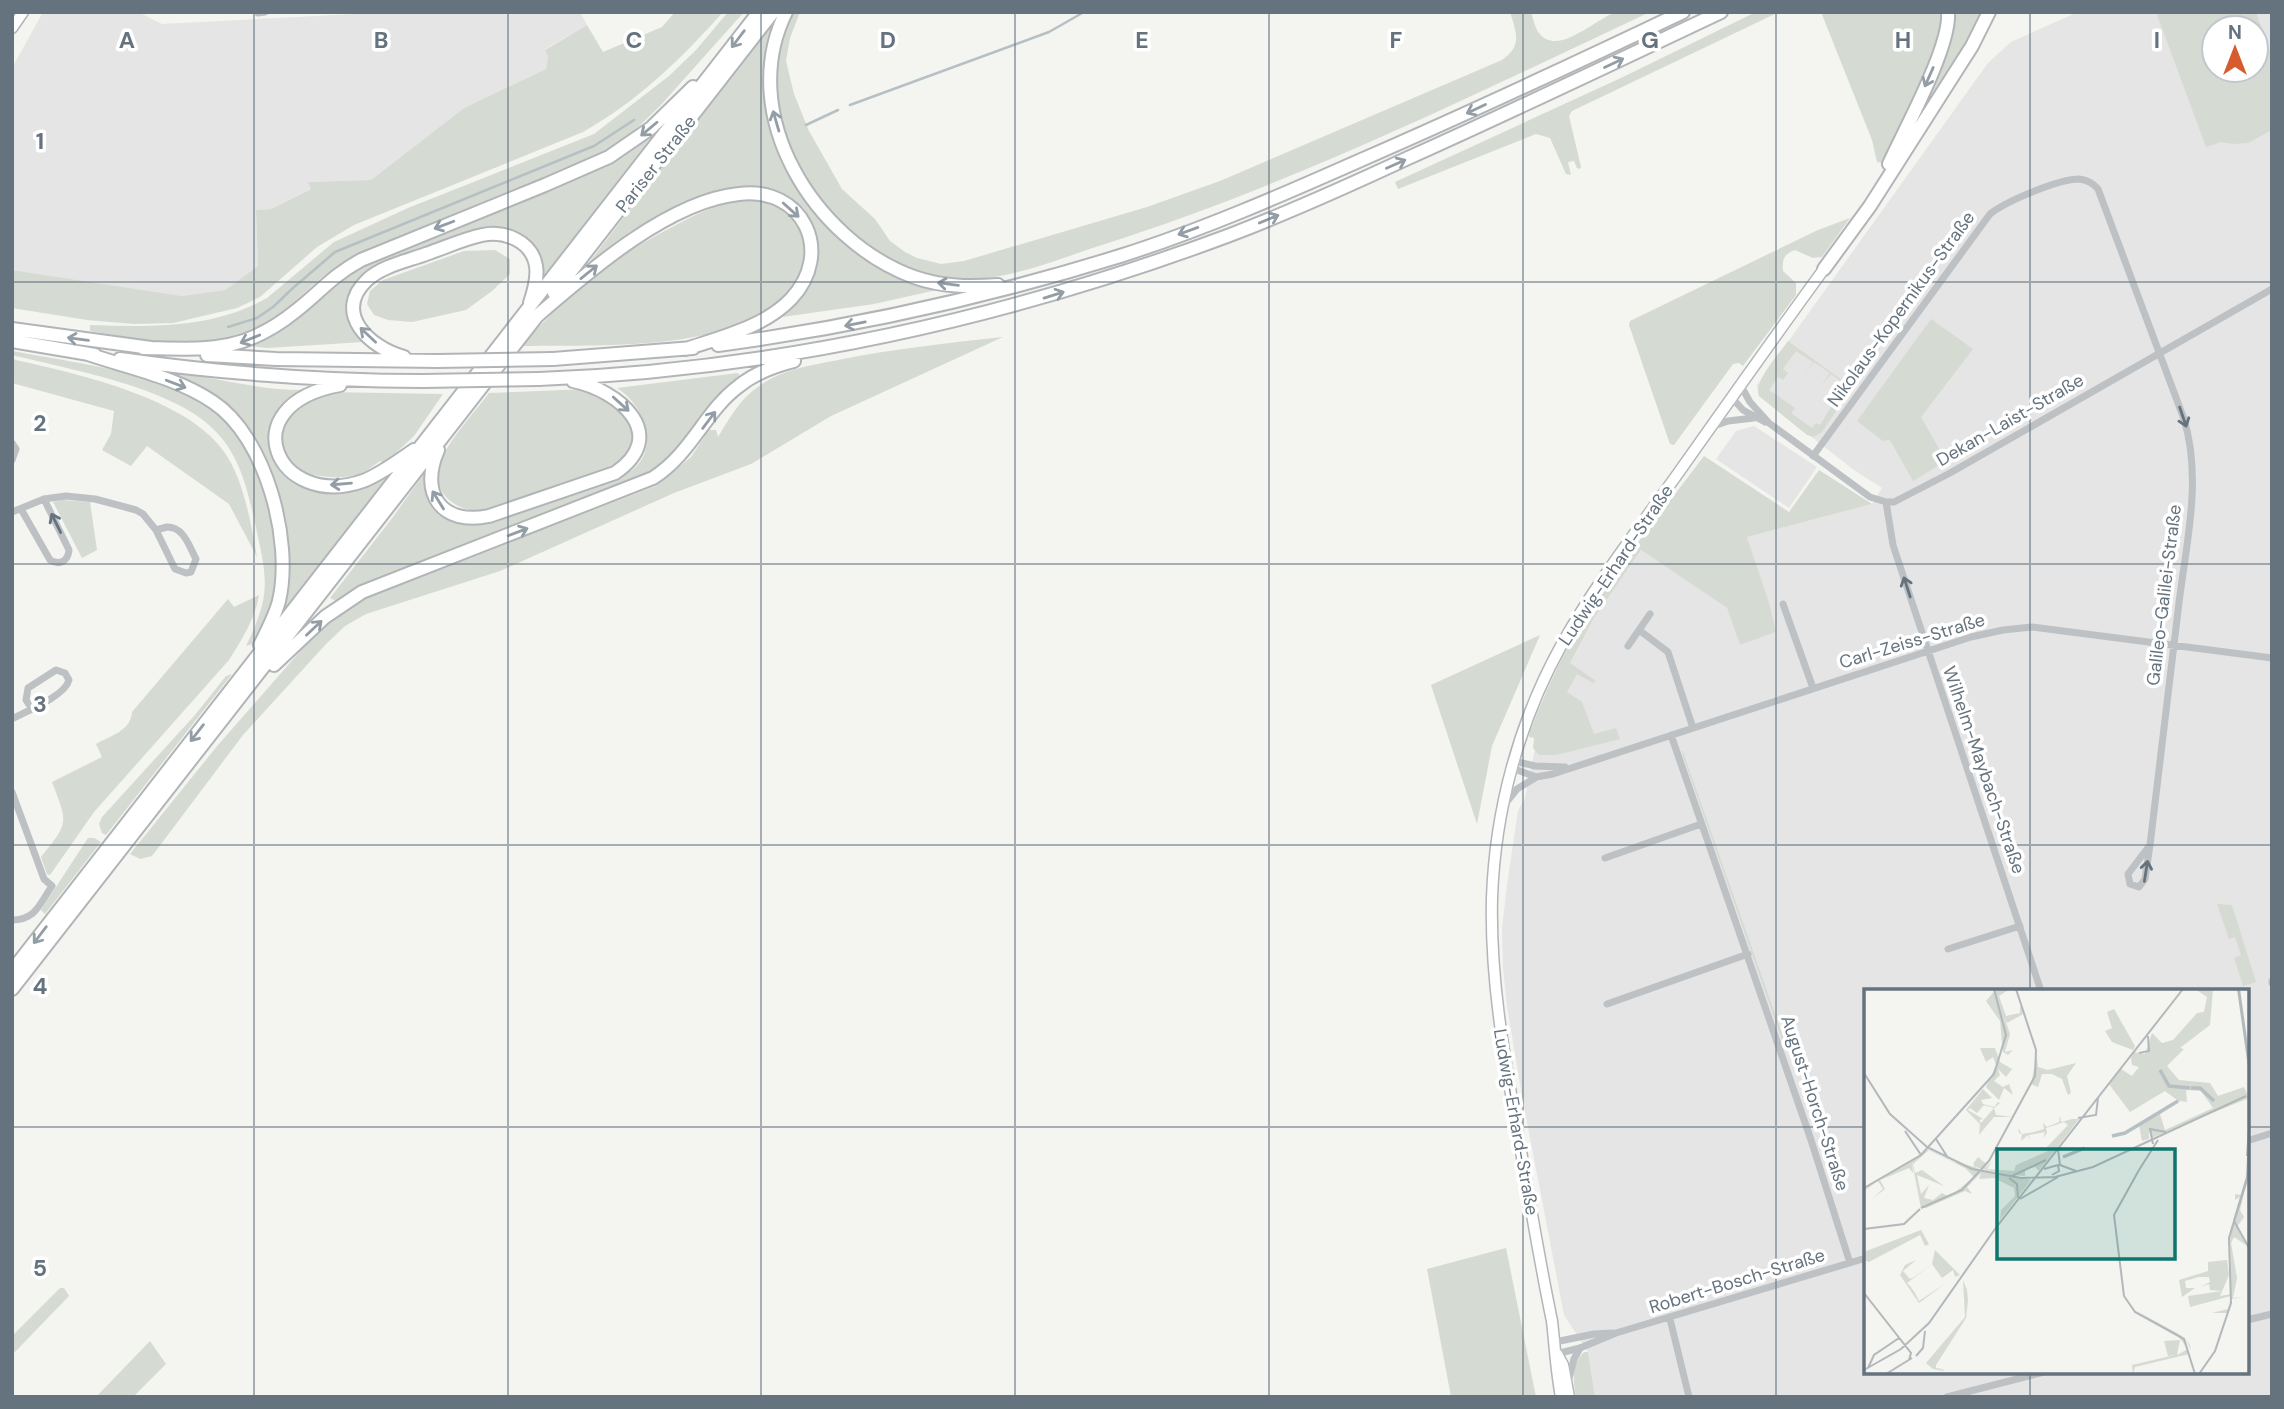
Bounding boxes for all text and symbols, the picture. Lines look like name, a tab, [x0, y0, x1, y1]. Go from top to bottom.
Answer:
north arrow	[2200, 14, 2270, 84]
text: N	[2228, 20, 2242, 45]
text: A	[119, 25, 135, 55]
text: B	[374, 25, 388, 55]
text: C	[626, 25, 642, 55]
text: D	[880, 25, 896, 55]
text: E	[1135, 25, 1149, 55]
text: F	[1390, 25, 1403, 55]
text: G	[1641, 25, 1659, 55]
text: H	[1895, 25, 1911, 55]
text: I	[2154, 25, 2160, 55]
one-way arrow	[730, 29, 745, 48]
one-way arrow	[1603, 55, 1624, 69]
one-way arrow	[1922, 66, 1935, 87]
one-way arrow	[1466, 103, 1487, 116]
street label: Pariser Straße	[610, 110, 702, 218]
one-way arrow	[769, 110, 782, 133]
one-way arrow	[640, 121, 658, 137]
text: 1	[36, 126, 44, 156]
one-way arrow	[1384, 157, 1406, 170]
one-way arrow	[782, 202, 800, 218]
street label: Nikolaus-Kopernikus-Straße	[1822, 206, 1980, 412]
one-way arrow	[1257, 212, 1279, 225]
one-way arrow	[434, 220, 455, 233]
one-way arrow	[1178, 226, 1200, 238]
one-way arrow	[580, 265, 598, 280]
one-way arrow	[937, 278, 960, 291]
one-way arrow	[1043, 287, 1065, 300]
one-way arrow	[844, 317, 867, 331]
one-way arrow	[359, 327, 377, 344]
one-way arrow	[67, 333, 89, 346]
one-way arrow	[240, 333, 261, 346]
street label: Dekan-Laist-Straße	[1932, 368, 2088, 472]
one-way arrow	[164, 378, 186, 391]
one-way arrow	[612, 395, 629, 412]
one-way arrow	[2178, 405, 2190, 427]
text: 2	[33, 408, 47, 438]
one-way arrow	[702, 411, 717, 429]
one-way arrow	[330, 478, 353, 491]
street label: Ludwig-Erhard-Straße	[1553, 480, 1679, 650]
one-way arrow	[431, 491, 446, 510]
street label: Galileo-Galilei-Straße	[2141, 503, 2187, 687]
one-way arrow	[48, 513, 62, 534]
one-way arrow	[506, 524, 528, 537]
one-way arrow	[1900, 576, 1913, 598]
street label: Carl-Zeiss-Straße	[1836, 607, 1988, 675]
one-way arrow	[305, 619, 322, 636]
street label: Wilhelm-Maybach-Straße	[1937, 663, 2031, 877]
text: 3	[33, 689, 47, 719]
one-way arrow	[190, 724, 205, 742]
one-way arrow	[2140, 860, 2153, 883]
one-way arrow	[33, 925, 47, 944]
text: 4	[33, 971, 48, 1001]
inset map	[1864, 989, 2249, 1374]
street label: August-Horch-Straße	[1775, 1012, 1855, 1194]
street label: Ludwig-Erhard-Straße	[1488, 1027, 1544, 1217]
street label: Robert-Bosch-Straße	[1646, 1243, 1828, 1319]
text: 5	[33, 1253, 47, 1283]

